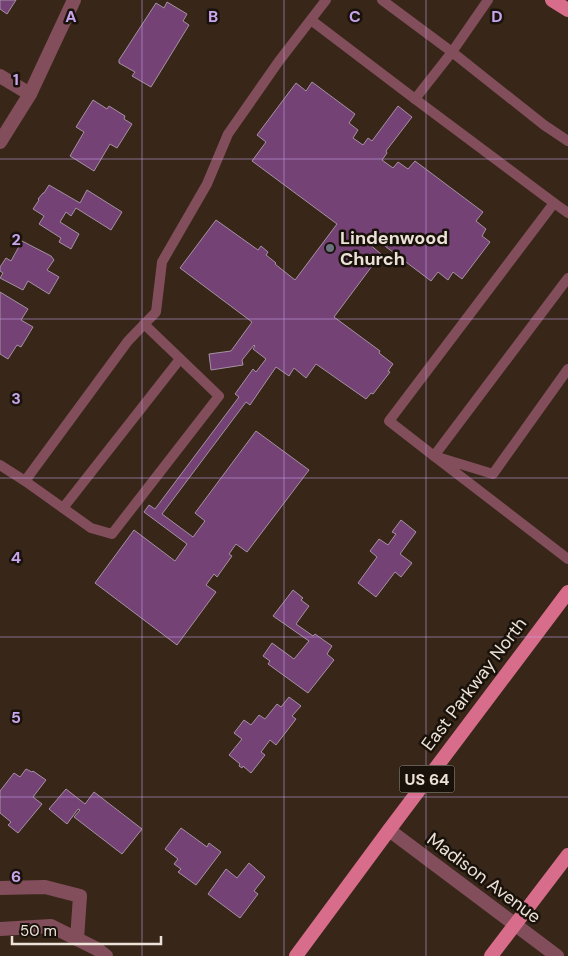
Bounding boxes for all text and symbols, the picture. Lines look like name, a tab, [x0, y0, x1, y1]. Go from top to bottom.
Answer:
text: A	[65, 6, 77, 27]
text: B	[208, 6, 218, 27]
text: C	[349, 6, 361, 27]
text: D	[491, 6, 503, 27]
text: 1	[13, 69, 19, 90]
place label: Lindenwood Church	[340, 226, 448, 271]
text: 2	[11, 229, 21, 250]
marker: Lindenwood Church	[324, 242, 336, 254]
text: 3	[11, 388, 21, 409]
text: 4	[11, 547, 21, 568]
street label: East Parkway North	[416, 613, 532, 755]
text: 5	[11, 707, 21, 728]
road number: US 64	[400, 766, 454, 792]
street label: Madison Avenue	[422, 827, 546, 929]
text: 6	[11, 866, 21, 887]
scale bar	[12, 914, 161, 946]
text: 50 m	[20, 921, 57, 941]

